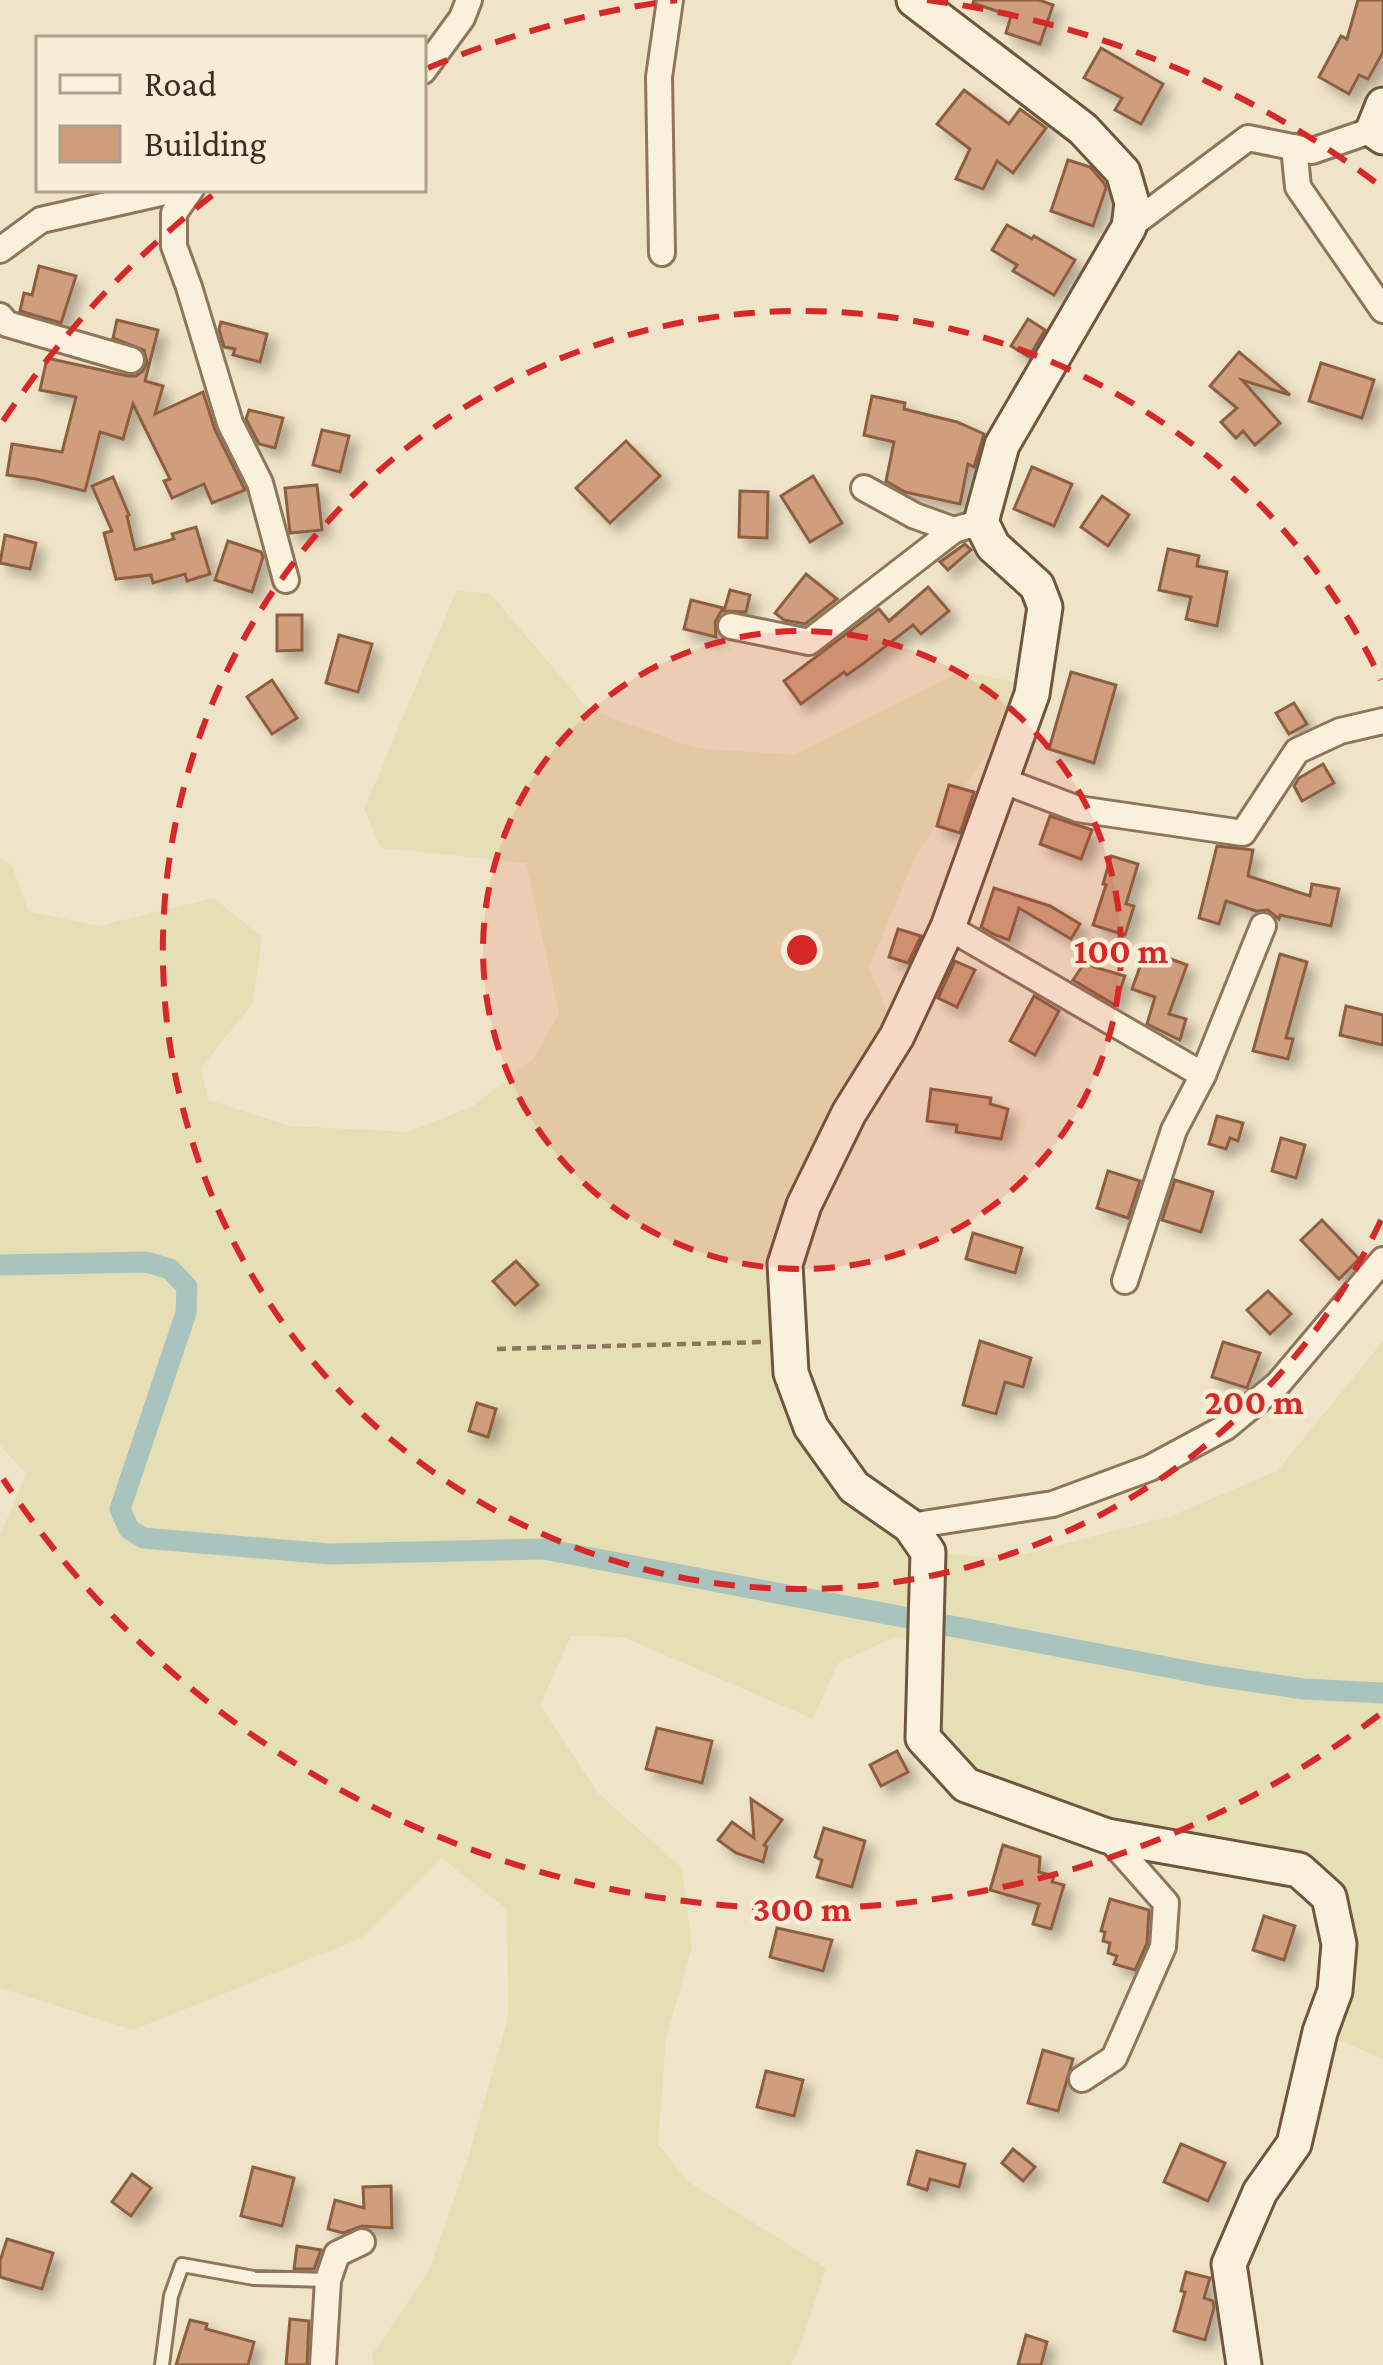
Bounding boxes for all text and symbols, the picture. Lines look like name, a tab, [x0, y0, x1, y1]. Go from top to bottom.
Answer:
legend	[36, 36, 426, 192]
text: Road	[144, 64, 217, 104]
text: Building	[144, 124, 267, 164]
centre of rings	[781, 929, 823, 971]
text: 100 m	[1074, 931, 1169, 971]
text: 200 m	[1204, 1382, 1304, 1422]
text: 300 m	[753, 1889, 852, 1929]

